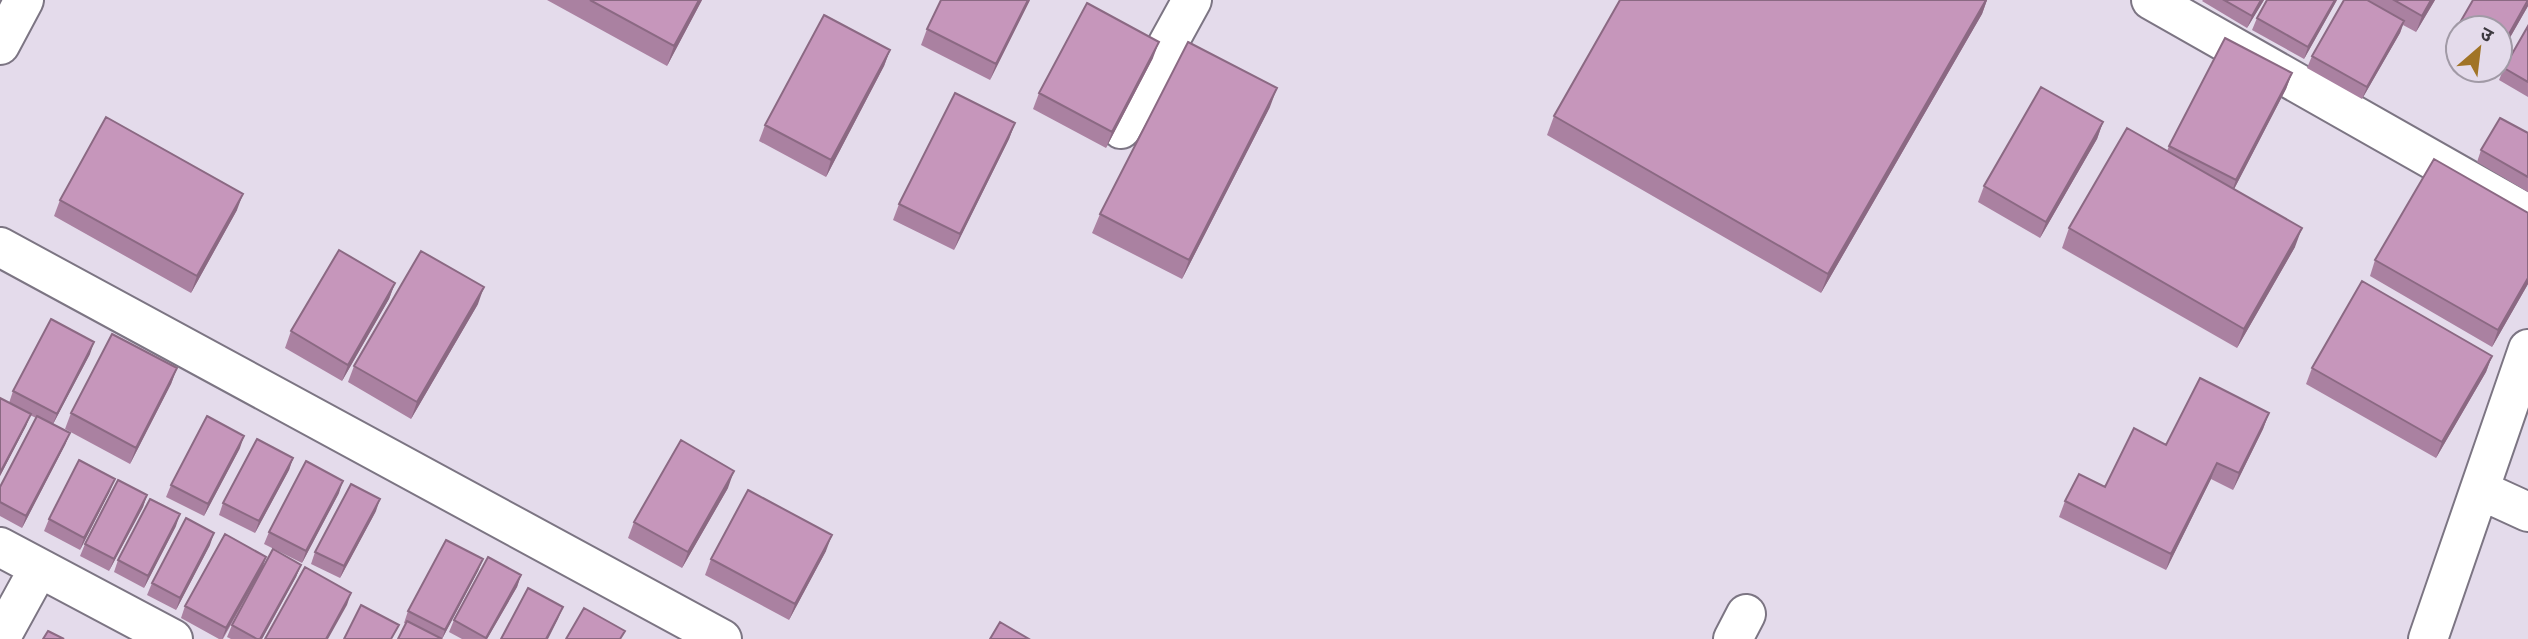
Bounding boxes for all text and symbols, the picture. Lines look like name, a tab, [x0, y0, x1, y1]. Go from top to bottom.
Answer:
north arrow	[2444, 14, 2514, 84]
text: उ	[2477, 22, 2498, 47]

